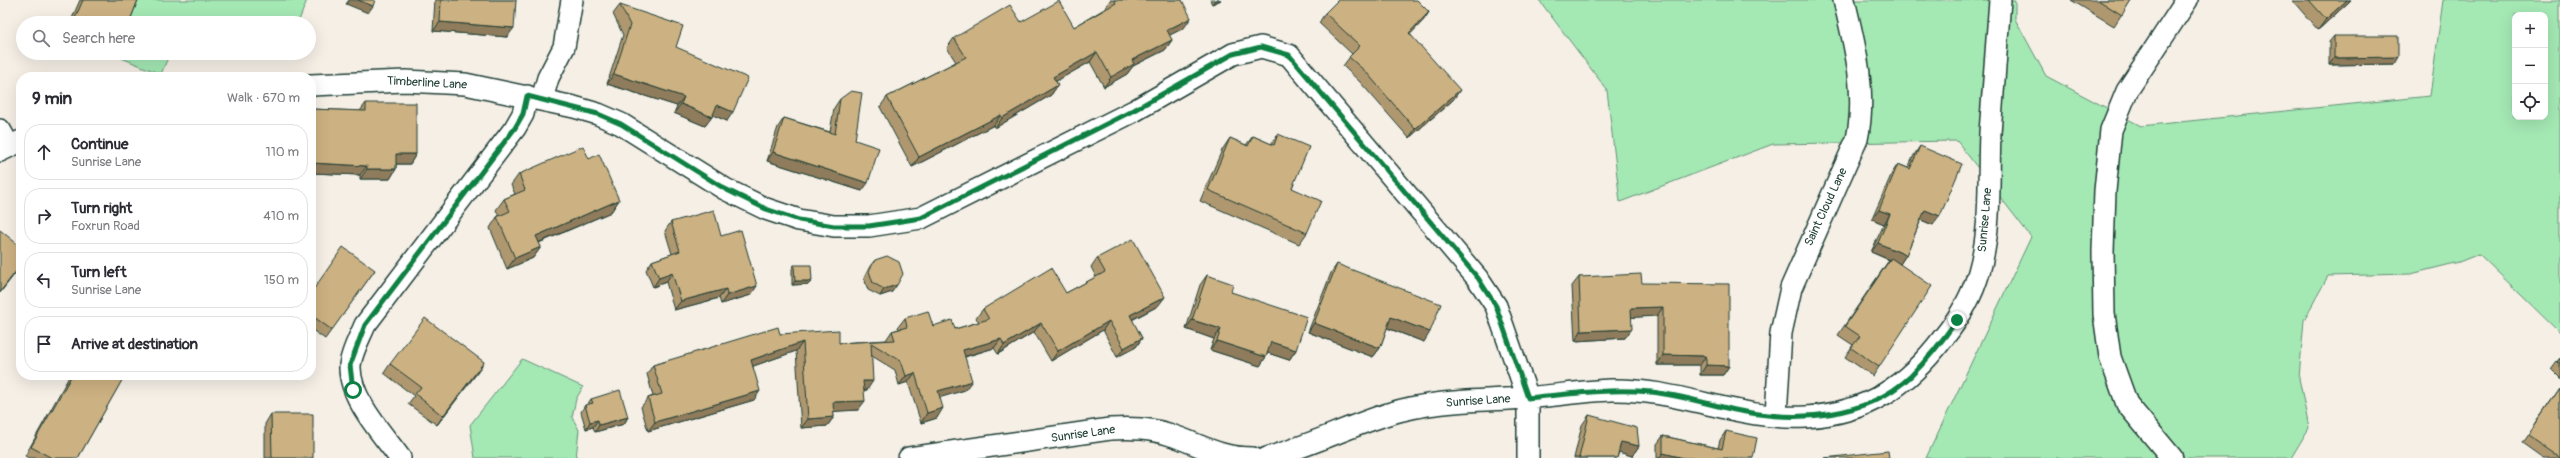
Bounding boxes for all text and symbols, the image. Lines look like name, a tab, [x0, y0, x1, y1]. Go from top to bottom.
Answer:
map controls	[2512, 12, 2548, 120]
button: +	[2512, 12, 2548, 48]
search box	[16, 16, 316, 60]
icon: search	[30, 27, 52, 49]
text: Search here	[62, 29, 135, 48]
button: −	[2512, 48, 2548, 84]
street label: Timberline Lane	[387, 73, 467, 93]
button: locate	[2512, 84, 2548, 120]
text: 9 min	[32, 88, 72, 109]
text: Walk · 670 m	[227, 90, 300, 106]
text: Continue	[71, 135, 129, 154]
icon: ahead	[33, 141, 55, 163]
text: 110 m	[266, 144, 299, 160]
text: Sunrise Lane	[71, 154, 141, 170]
street label: Saint Cloud Lane	[1801, 165, 1851, 249]
street label: Sunrise Lane	[1975, 187, 1995, 253]
text: Turn right	[71, 199, 132, 218]
icon: right	[33, 205, 55, 227]
text: 410 m	[263, 208, 299, 224]
text: Foxrun Road	[71, 218, 140, 234]
text: Turn left	[71, 263, 127, 282]
icon: left	[33, 269, 55, 291]
text: 150 m	[264, 272, 299, 288]
text: Sunrise Lane	[71, 282, 141, 298]
route end	[1948, 311, 1966, 329]
icon: arrive	[33, 333, 55, 355]
text: Arrive at destination	[71, 335, 198, 354]
route start	[344, 381, 362, 399]
street label: Sunrise Lane	[1445, 391, 1511, 411]
street label: Sunrise Lane	[1050, 422, 1116, 446]

